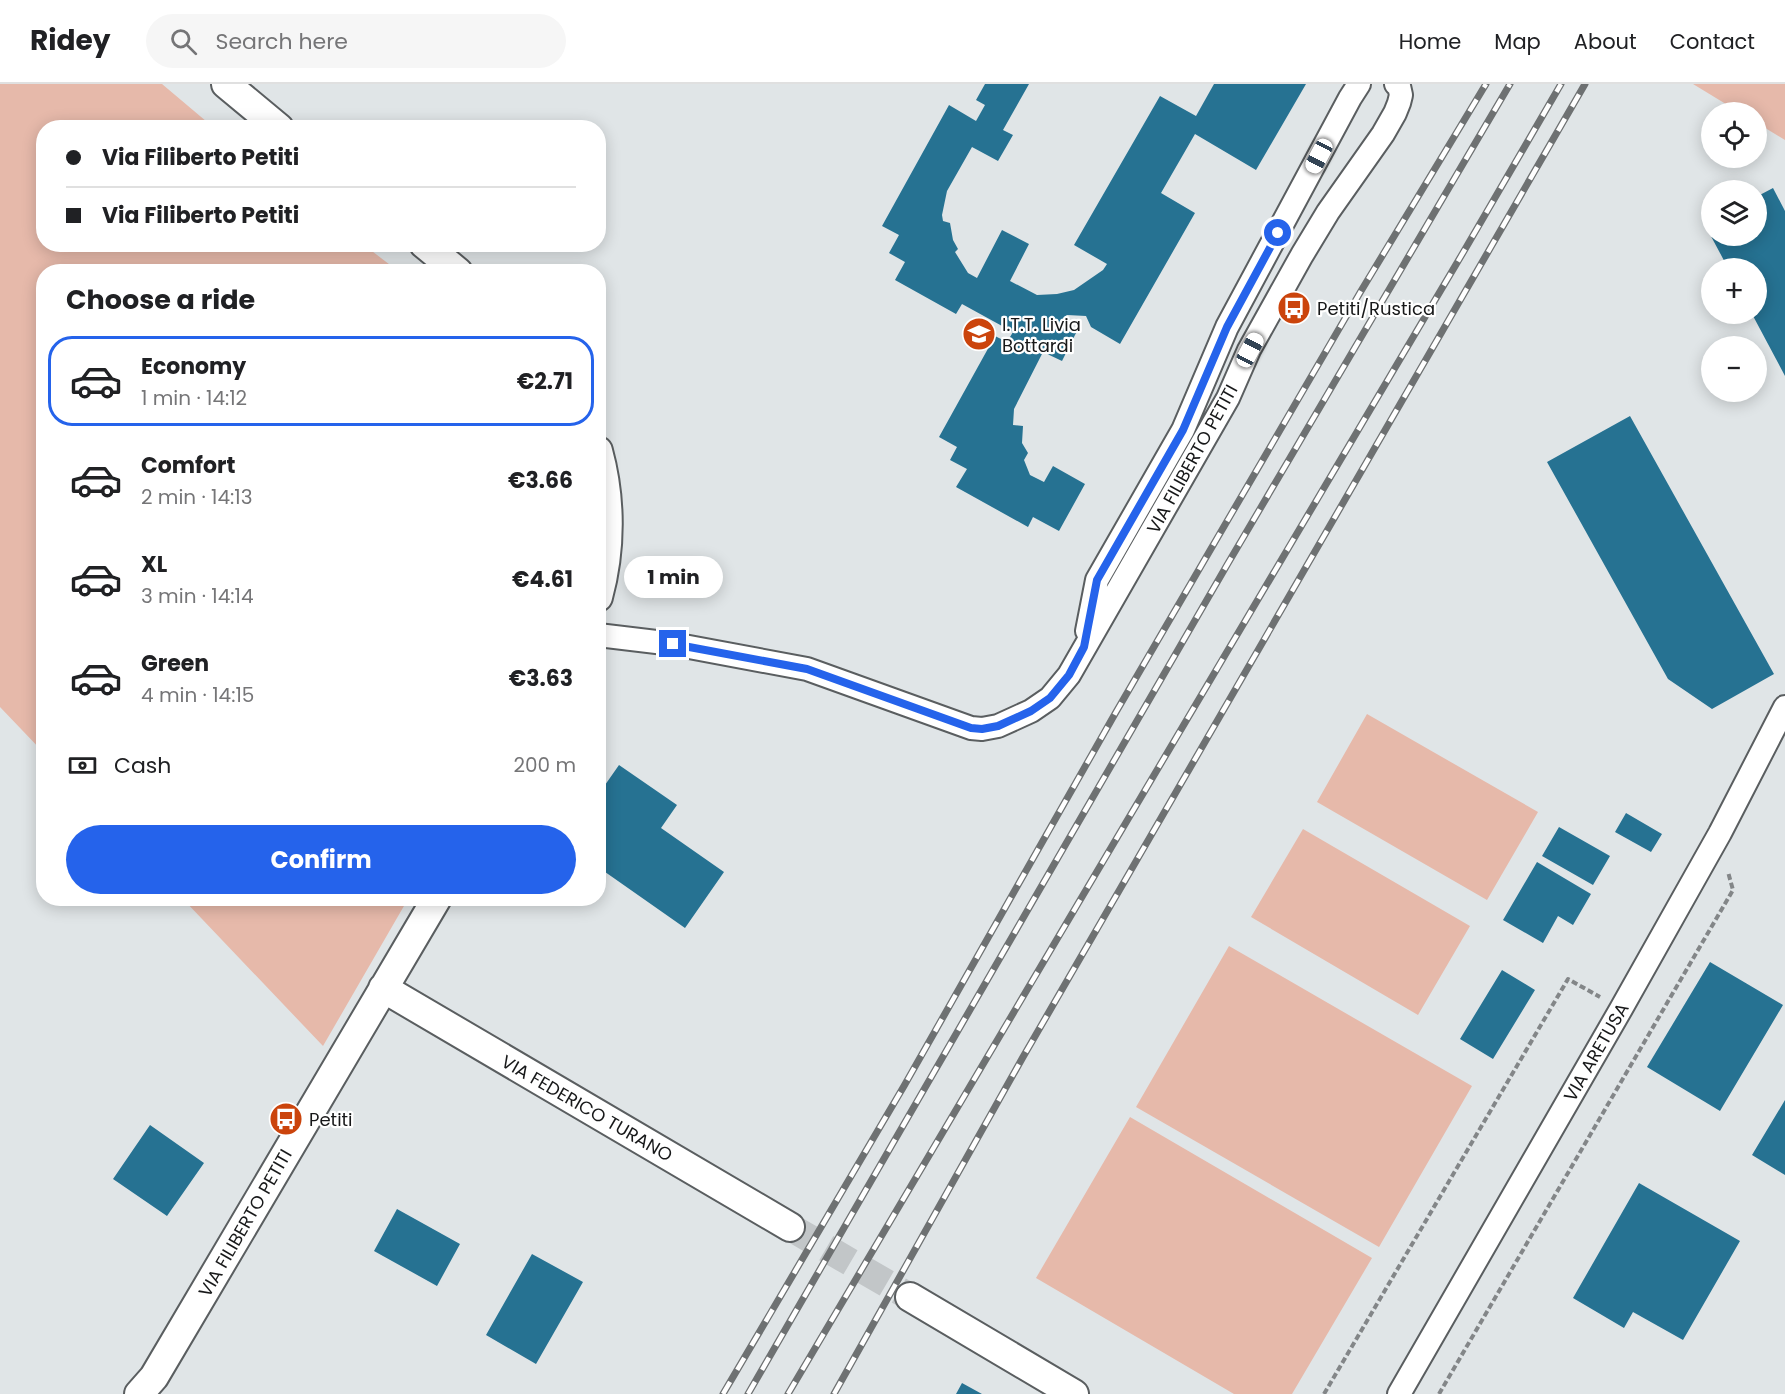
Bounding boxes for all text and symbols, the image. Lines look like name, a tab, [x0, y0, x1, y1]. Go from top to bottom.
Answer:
search box	[146, 14, 566, 68]
text: Ridey	[30, 21, 110, 60]
icon: search	[167, 25, 200, 58]
text: Search here	[215, 26, 348, 57]
text: Home	[1399, 27, 1461, 56]
text: Map	[1494, 27, 1541, 56]
text: About	[1574, 27, 1637, 56]
text: Contact	[1670, 27, 1755, 56]
map controls	[1701, 102, 1767, 402]
button: locate	[1701, 102, 1767, 168]
car	[1303, 136, 1335, 176]
text: Via Filiberto Petiti	[102, 142, 299, 173]
button: layers	[1701, 180, 1767, 246]
text: Via Filiberto Petiti	[102, 200, 299, 231]
route start	[1264, 219, 1291, 246]
button: +	[1701, 258, 1767, 324]
text: Choose a ride	[66, 281, 255, 318]
bus stop icon: Petiti/Rustica	[1276, 290, 1312, 326]
place label: Petiti/Rustica	[1317, 296, 1435, 321]
place label: I.T.T. Livia Bottardi	[1002, 312, 1081, 358]
school or university icon: I.T.T. Livia Bottardi	[961, 316, 997, 352]
car	[1234, 330, 1266, 370]
button: −	[1701, 336, 1767, 402]
text: Economy	[141, 351, 246, 382]
icon: car	[69, 354, 123, 408]
text: €2.71	[517, 366, 573, 397]
street label: VIA FILIBERTO PETITI	[1141, 380, 1243, 538]
text: 1 min · 14:12	[141, 384, 247, 412]
text: Comfort	[141, 450, 235, 481]
icon: car	[69, 453, 123, 507]
text: €3.66	[508, 465, 573, 496]
text: 2 min · 14:13	[141, 483, 253, 511]
text: XL	[141, 549, 167, 580]
icon: car	[69, 552, 123, 606]
callout: 1 min	[624, 557, 722, 599]
text: 1 min	[647, 563, 700, 591]
text: €4.61	[512, 564, 573, 595]
text: 3 min · 14:14	[141, 582, 254, 610]
route end	[659, 630, 686, 657]
text: Green	[141, 648, 209, 679]
icon: car	[69, 651, 123, 705]
text: €3.63	[509, 663, 573, 694]
text: 4 min · 14:15	[141, 681, 254, 709]
icon: cash	[66, 749, 99, 782]
text: Cash	[114, 750, 171, 781]
text: 200 m	[513, 751, 576, 779]
button: Confirm	[66, 825, 576, 894]
street label: VIA ARETUSA	[1558, 998, 1634, 1106]
street label: VIA FEDERICO TURANO	[497, 1049, 677, 1167]
bus stop icon: Petiti	[268, 1101, 304, 1137]
place label: Petiti	[309, 1107, 353, 1132]
street label: VIA FILIBERTO PETITI	[192, 1144, 298, 1302]

